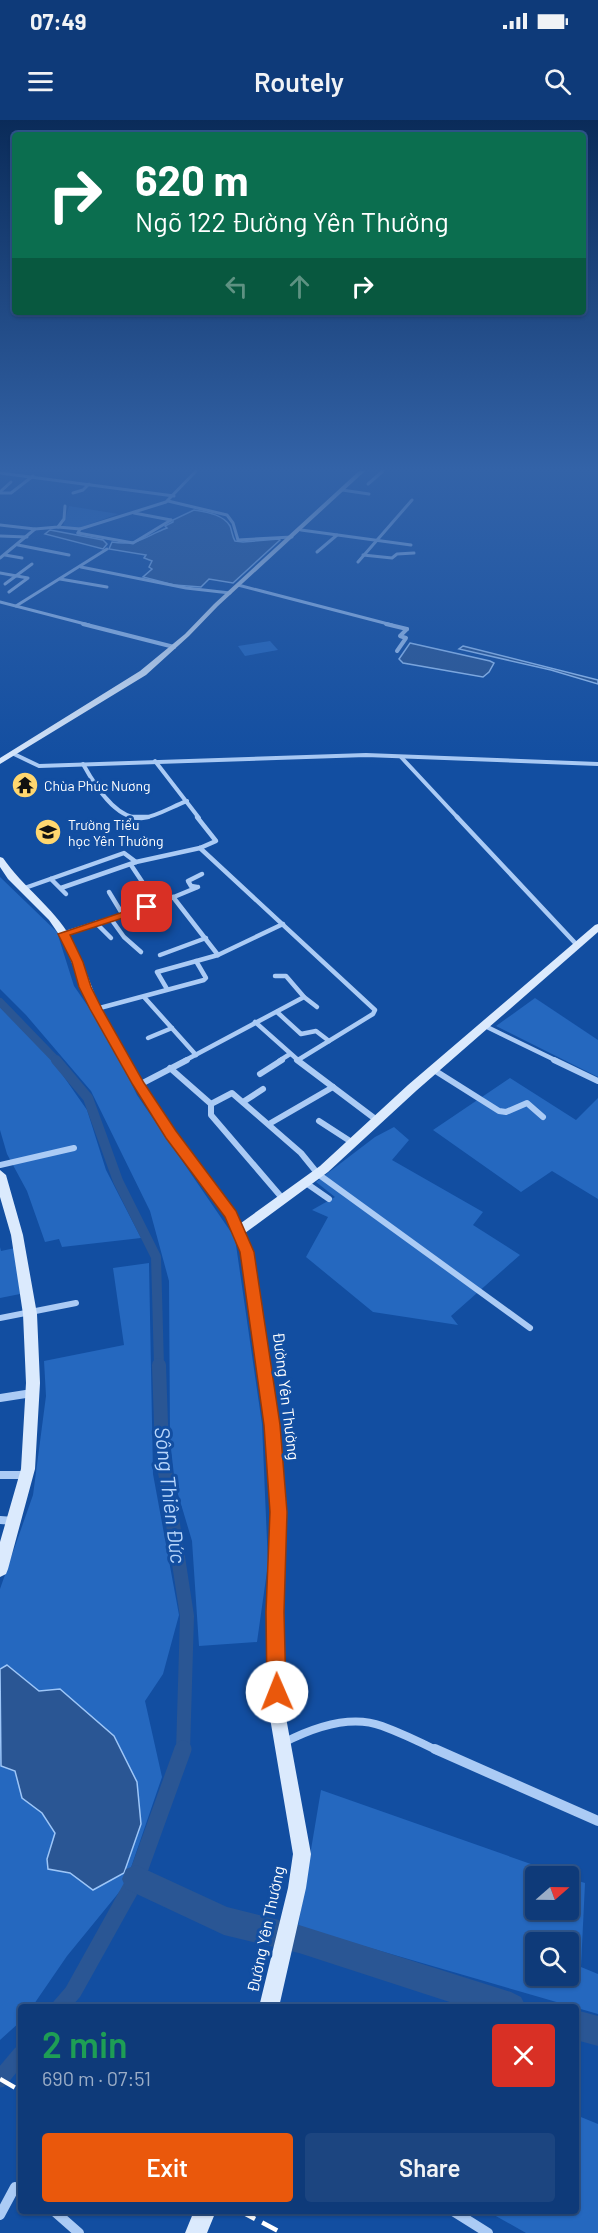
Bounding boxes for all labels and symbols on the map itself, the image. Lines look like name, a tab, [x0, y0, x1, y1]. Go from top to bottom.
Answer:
temple icon: Chùa Phúc Nương	[10, 770, 40, 800]
place label: Chùa Phúc Nương	[44, 777, 151, 794]
place label: Trường Tiểu học Yên Thường	[68, 816, 164, 849]
school or university icon: Trường Tiểu học Yên Thường	[33, 817, 63, 847]
pin	[121, 881, 172, 932]
street label: Đường Yên Thường	[270, 1331, 304, 1461]
water label: Sông Thiên Đức	[150, 1425, 192, 1565]
position arrow	[245, 1660, 309, 1724]
street label: Đường Yên Thường	[242, 1864, 288, 1994]
north arrow	[525, 1866, 579, 1920]

